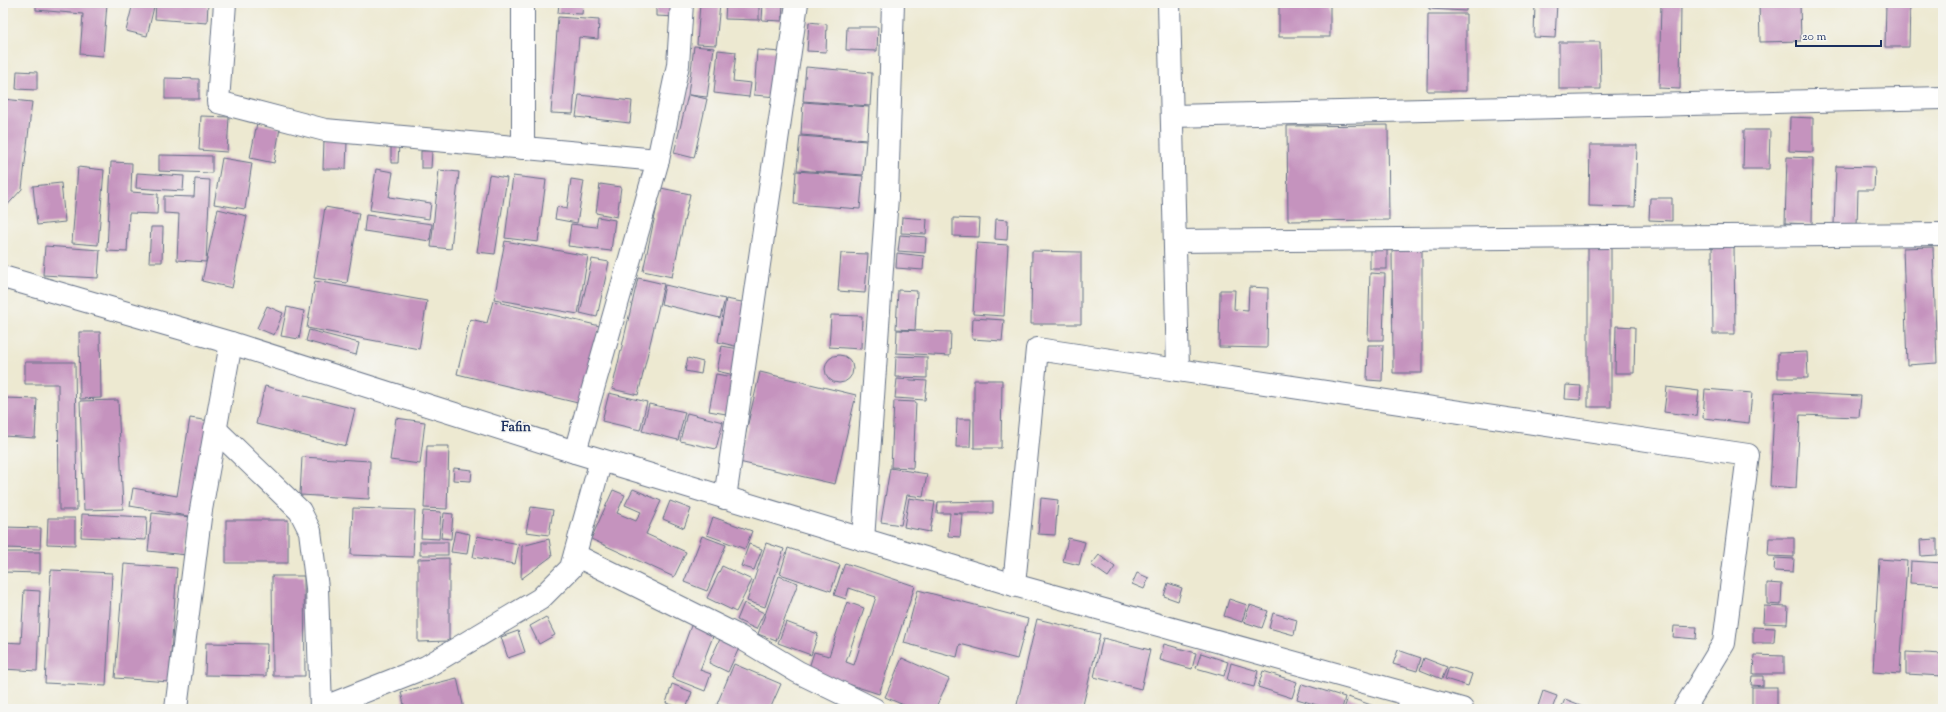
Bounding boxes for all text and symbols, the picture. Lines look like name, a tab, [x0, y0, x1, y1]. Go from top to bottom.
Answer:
scale bar	[1796, 22, 1881, 48]
text: 20 m	[1802, 28, 1827, 46]
district label: Fafin	[501, 418, 532, 438]

